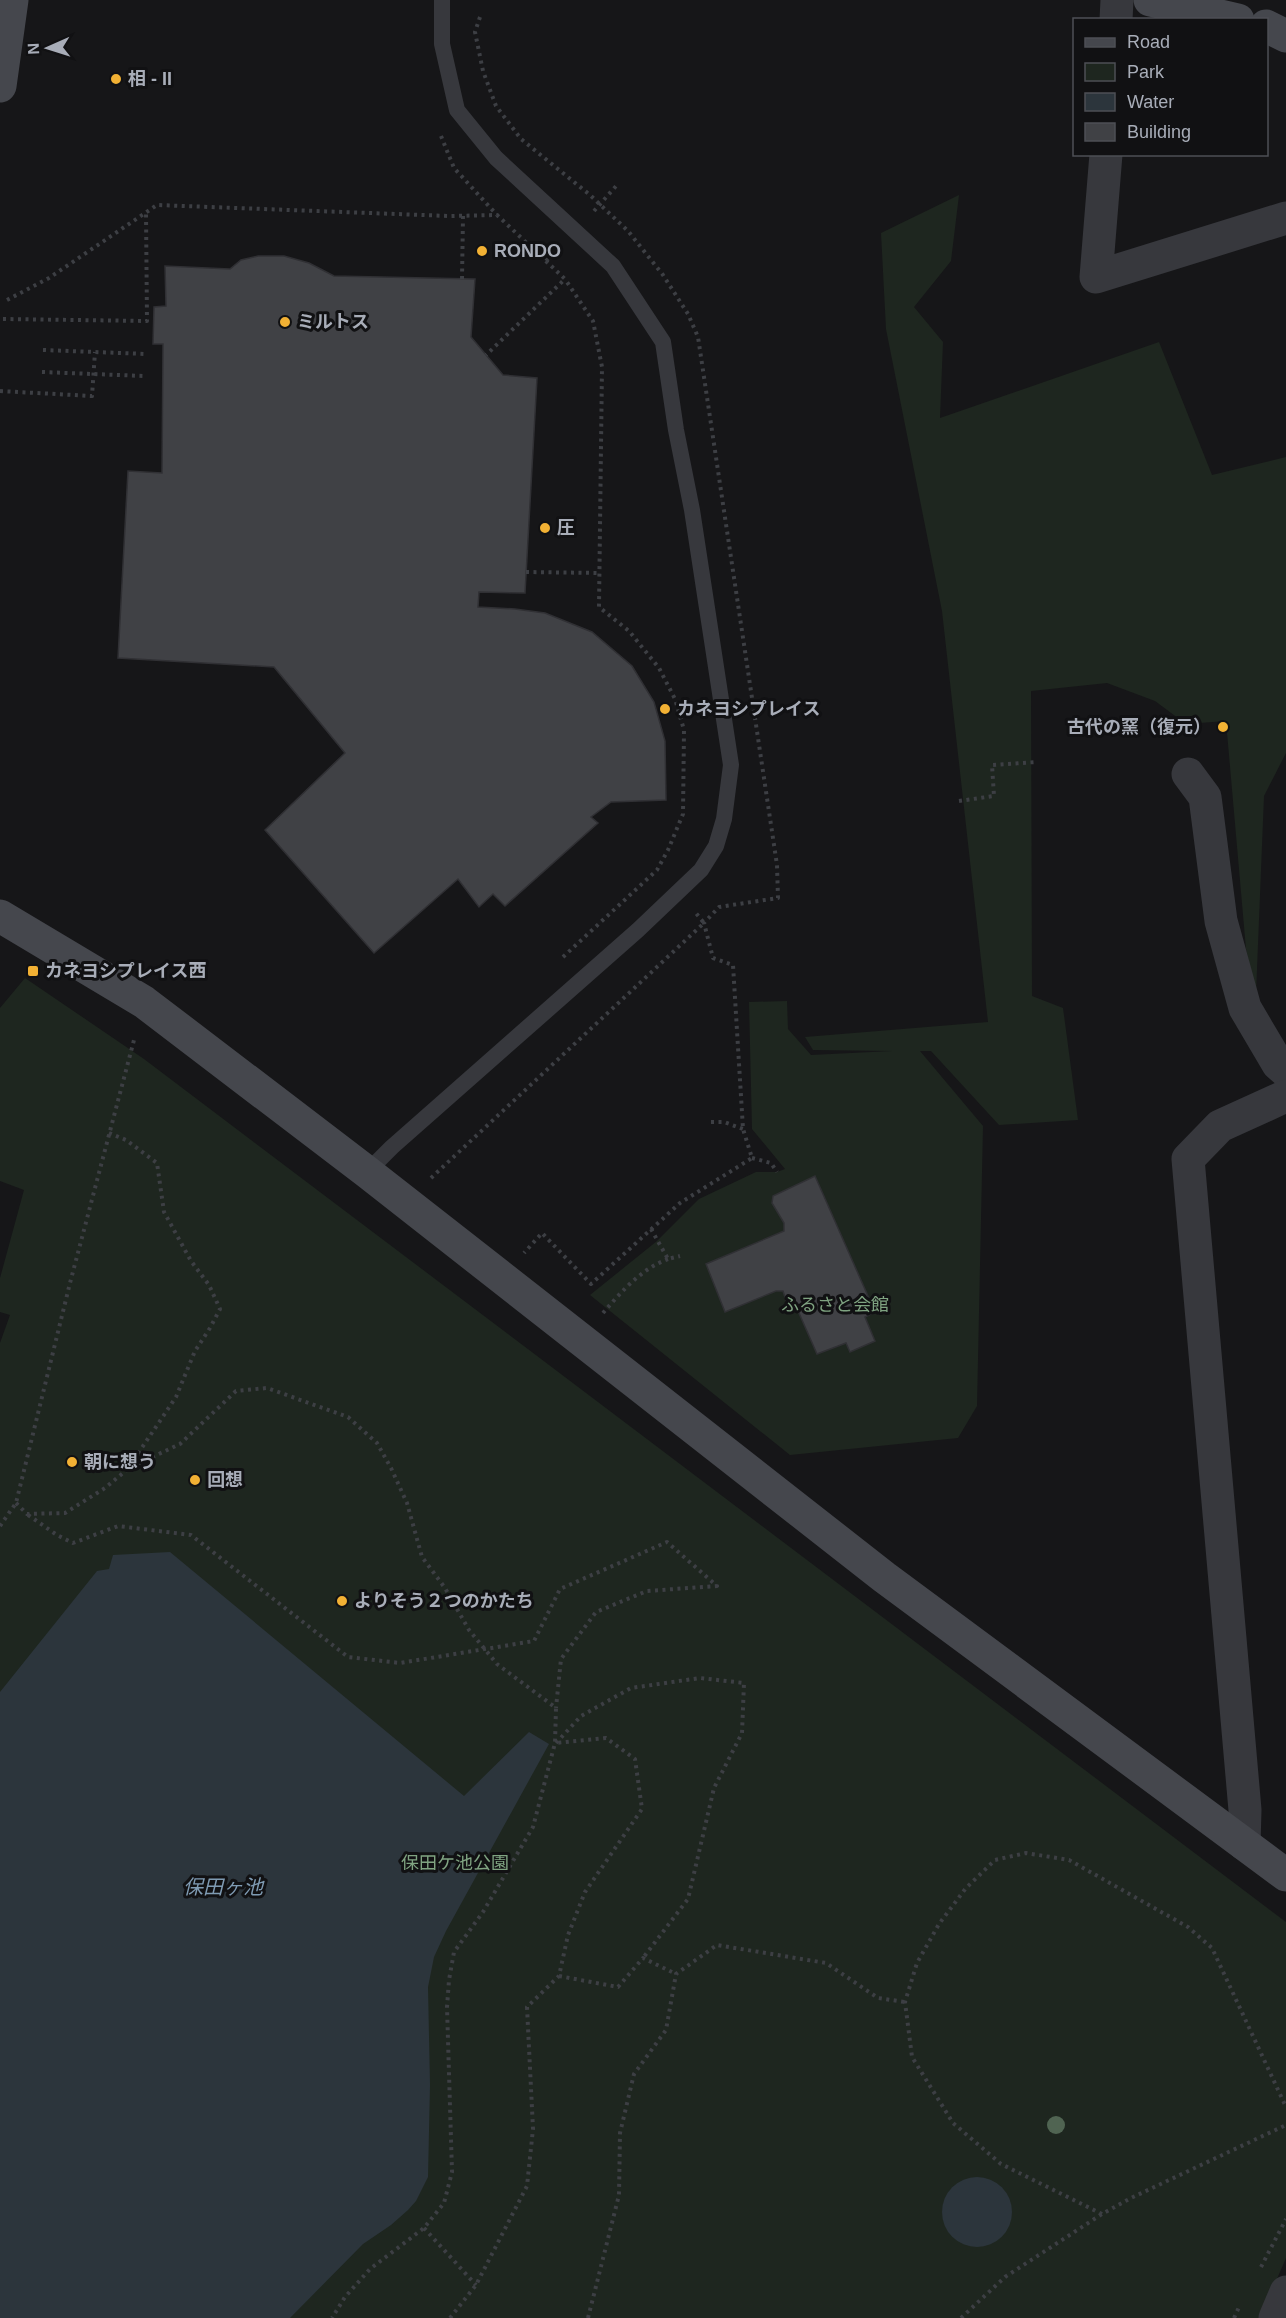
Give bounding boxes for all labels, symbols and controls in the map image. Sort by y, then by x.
north arrow [18,18,78,78]
legend [1073,18,1268,156]
text: Road [1127,32,1170,52]
text: N [25,43,42,55]
text: Park [1127,62,1165,82]
place label: 相 - II [128,69,172,89]
marker: 相 - II [109,72,123,86]
text: Water [1127,92,1174,112]
text: Building [1127,122,1191,142]
place label: RONDO [494,241,561,261]
marker: RONDO [475,244,489,258]
place label: ミルトス [297,312,369,332]
marker: ミルトス [278,315,292,329]
place label: 圧 [557,518,575,538]
marker: 圧 [538,521,552,535]
place label: カネヨシプレイス [677,699,820,719]
marker: カネヨシプレイス [658,702,672,716]
place label: 古代の窯（復元） [1067,717,1211,737]
marker: 古代の窯（復元） [1216,720,1230,734]
place label: カネヨシプレイス西 [45,961,206,981]
marker: カネヨシプレイス西 [26,964,40,978]
park label: ふるさと会館 [781,1295,889,1315]
place label: 朝に想う [84,1452,156,1472]
marker: 朝に想う [65,1455,79,1469]
place label: 回想 [207,1470,243,1490]
marker: 回想 [188,1473,202,1487]
place label: よりそう２つのかたち [354,1591,534,1611]
marker: よりそう２つのかたち [335,1594,349,1608]
park label: 保田ケ池公園 [401,1853,509,1873]
water label: 保田ヶ池 [183,1876,265,1898]

